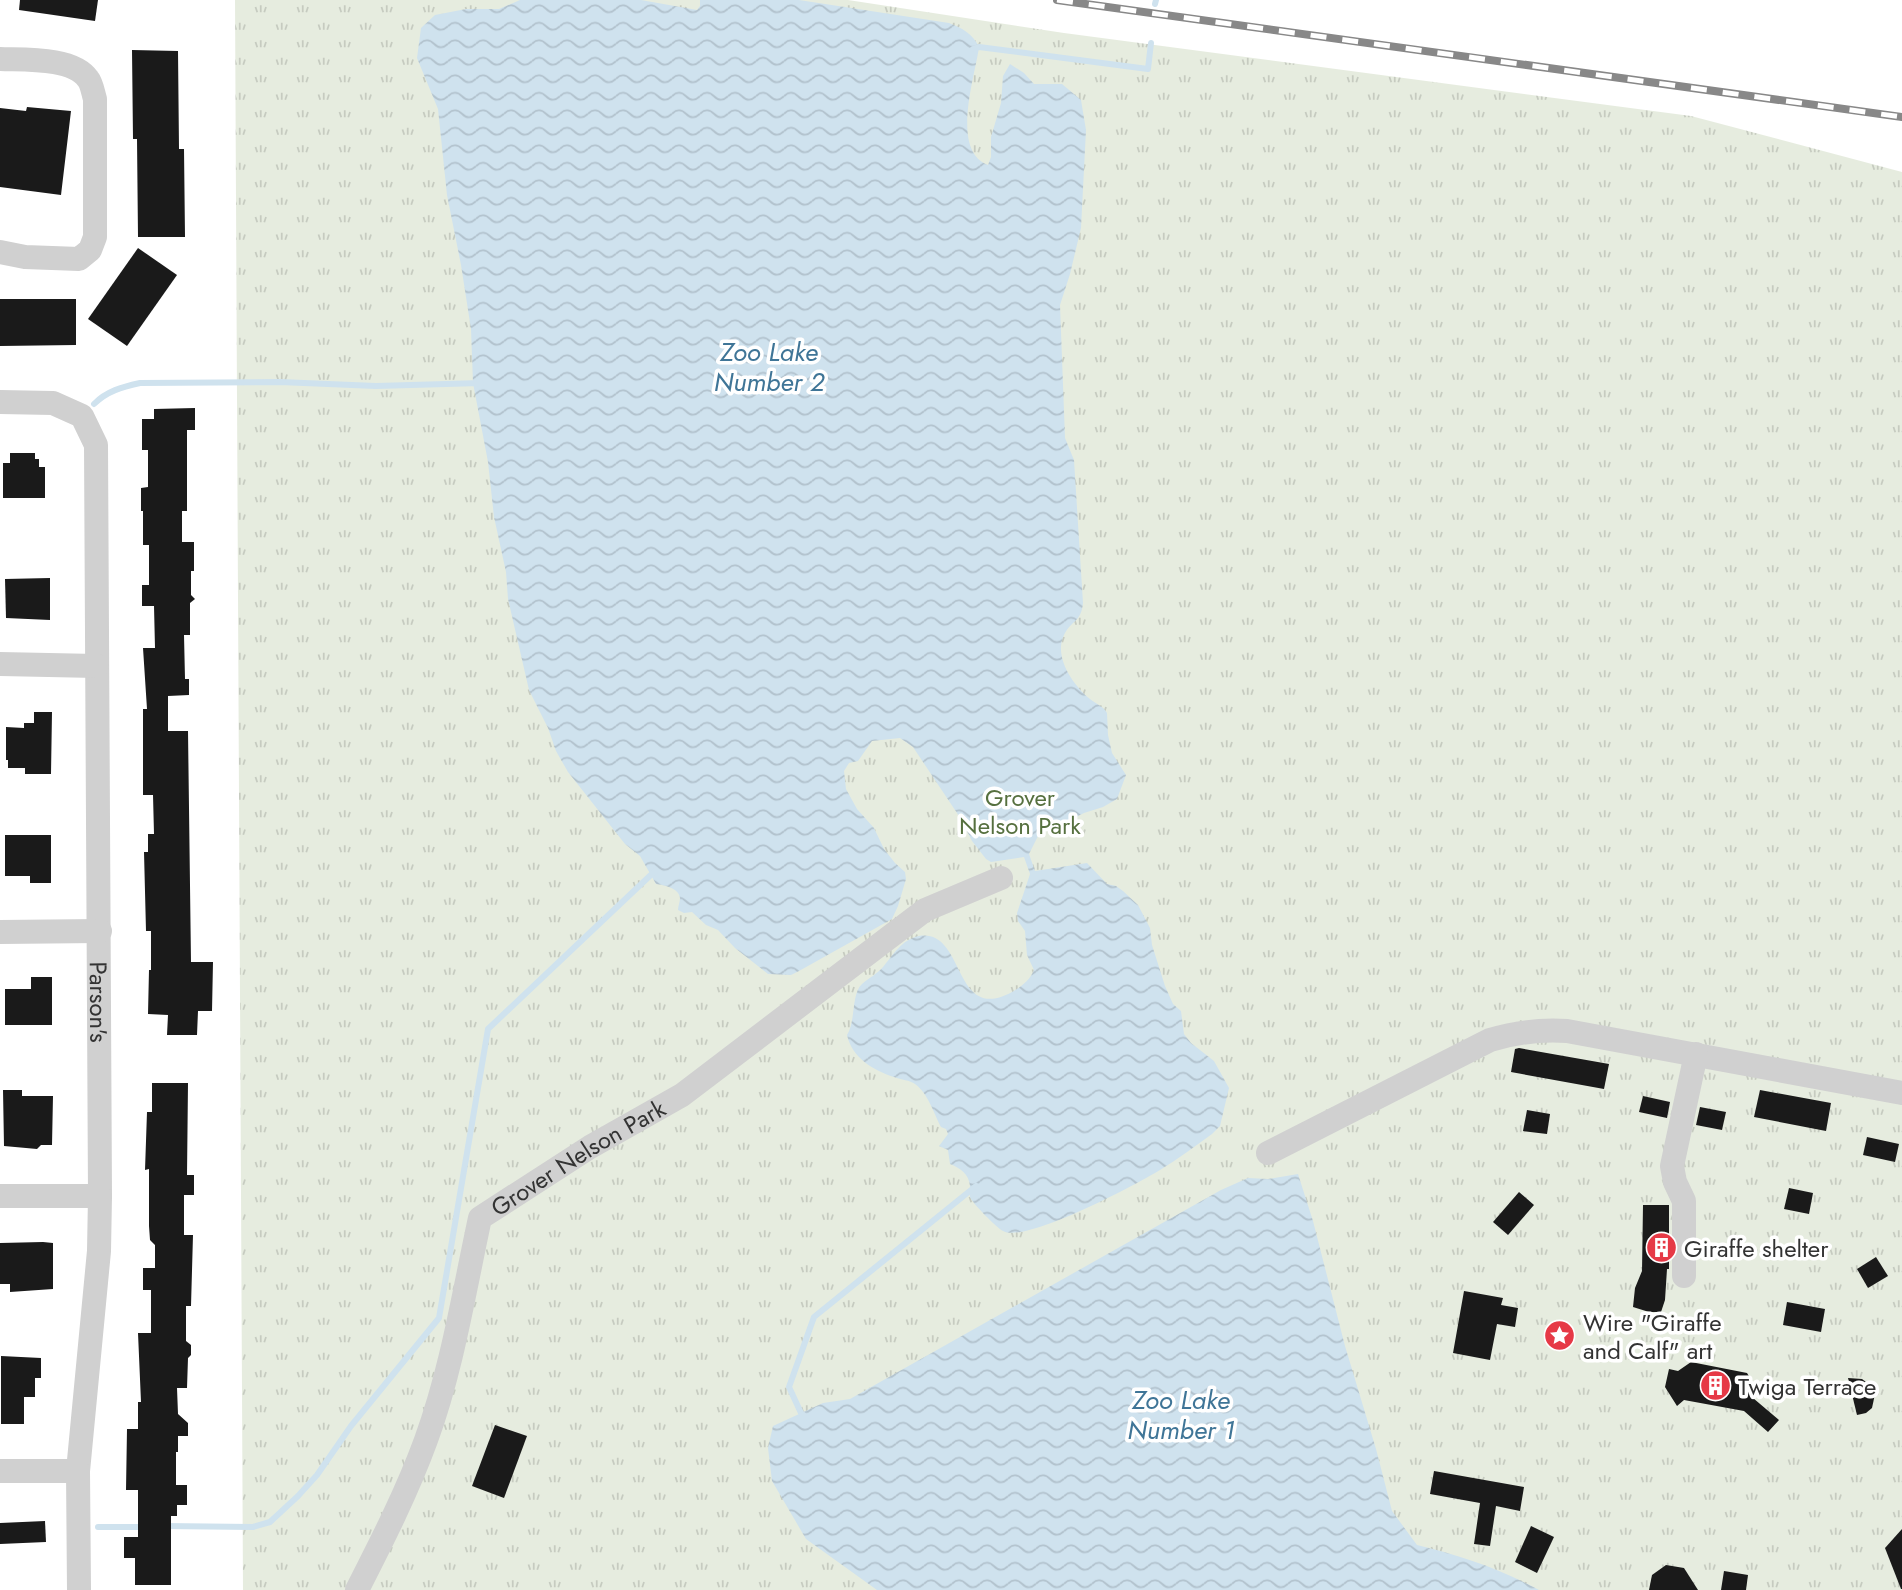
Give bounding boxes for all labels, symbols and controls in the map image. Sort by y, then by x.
water label: Zoo Lake Number 2 [714,333,825,401]
park label: Grover Nelson Park [959,780,1081,843]
street label: Parson's [81,961,117,1043]
street label: Grover Nelson Park [484,1090,672,1224]
building icon: Giraffe shelter [1644,1231,1678,1265]
place label: Giraffe shelter [1684,1231,1829,1266]
place label: Wire "Giraffe and Calf" art [1583,1305,1722,1368]
place icon: Wire "Giraffe and Calf" art [1543,1319,1577,1353]
building icon: Twiga Terrace [1698,1369,1732,1403]
place label: Twiga Terrace [1738,1369,1876,1404]
water label: Zoo Lake Number 1 [1127,1381,1235,1449]

